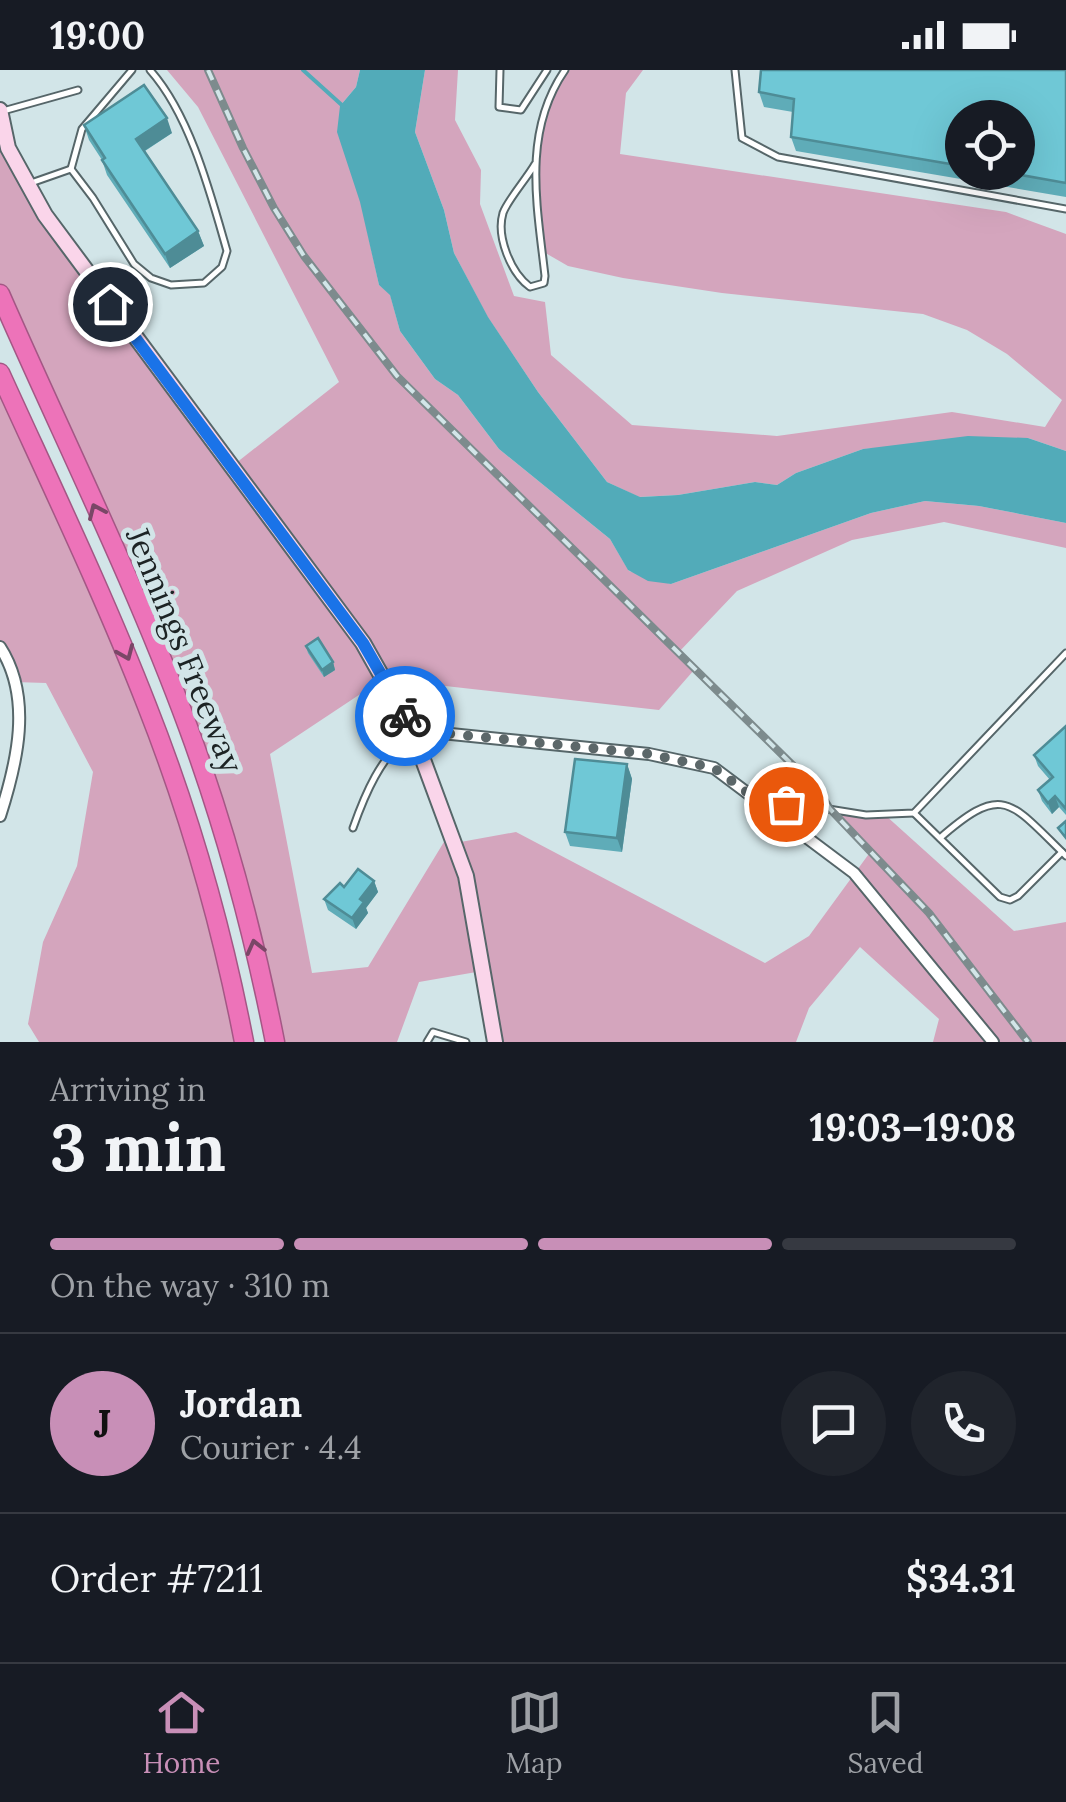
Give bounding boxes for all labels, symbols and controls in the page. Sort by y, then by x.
text: 19:00 [50,11,145,59]
map controls [945,100,1035,190]
button: locate [945,100,1035,190]
pin [68,262,153,347]
icon: home [83,277,138,332]
one-way arrow [88,503,108,521]
street label: Jennings Freeway [117,521,253,779]
one-way arrow [114,643,134,661]
courier [355,666,455,766]
icon: bike [378,689,433,744]
pin [744,762,829,847]
icon: bag [759,777,814,832]
one-way arrow [246,939,267,956]
text: Arriving in [50,1069,206,1110]
text: 19:03–19:08 [810,1103,1016,1151]
text: 3 min [50,1106,226,1189]
text: On the way · 310 m [50,1265,330,1306]
button: chat [781,1371,886,1476]
button: phone [911,1371,1016,1476]
text: Jordan [180,1379,302,1427]
text: J [94,1399,111,1447]
text: Courier · 4.4 [180,1427,362,1468]
text: Order #7211 [50,1554,263,1602]
text: $34.31 [906,1554,1016,1602]
tab: Home [143,1685,220,1781]
tab: Map [506,1685,562,1781]
tab: Saved [848,1685,923,1781]

